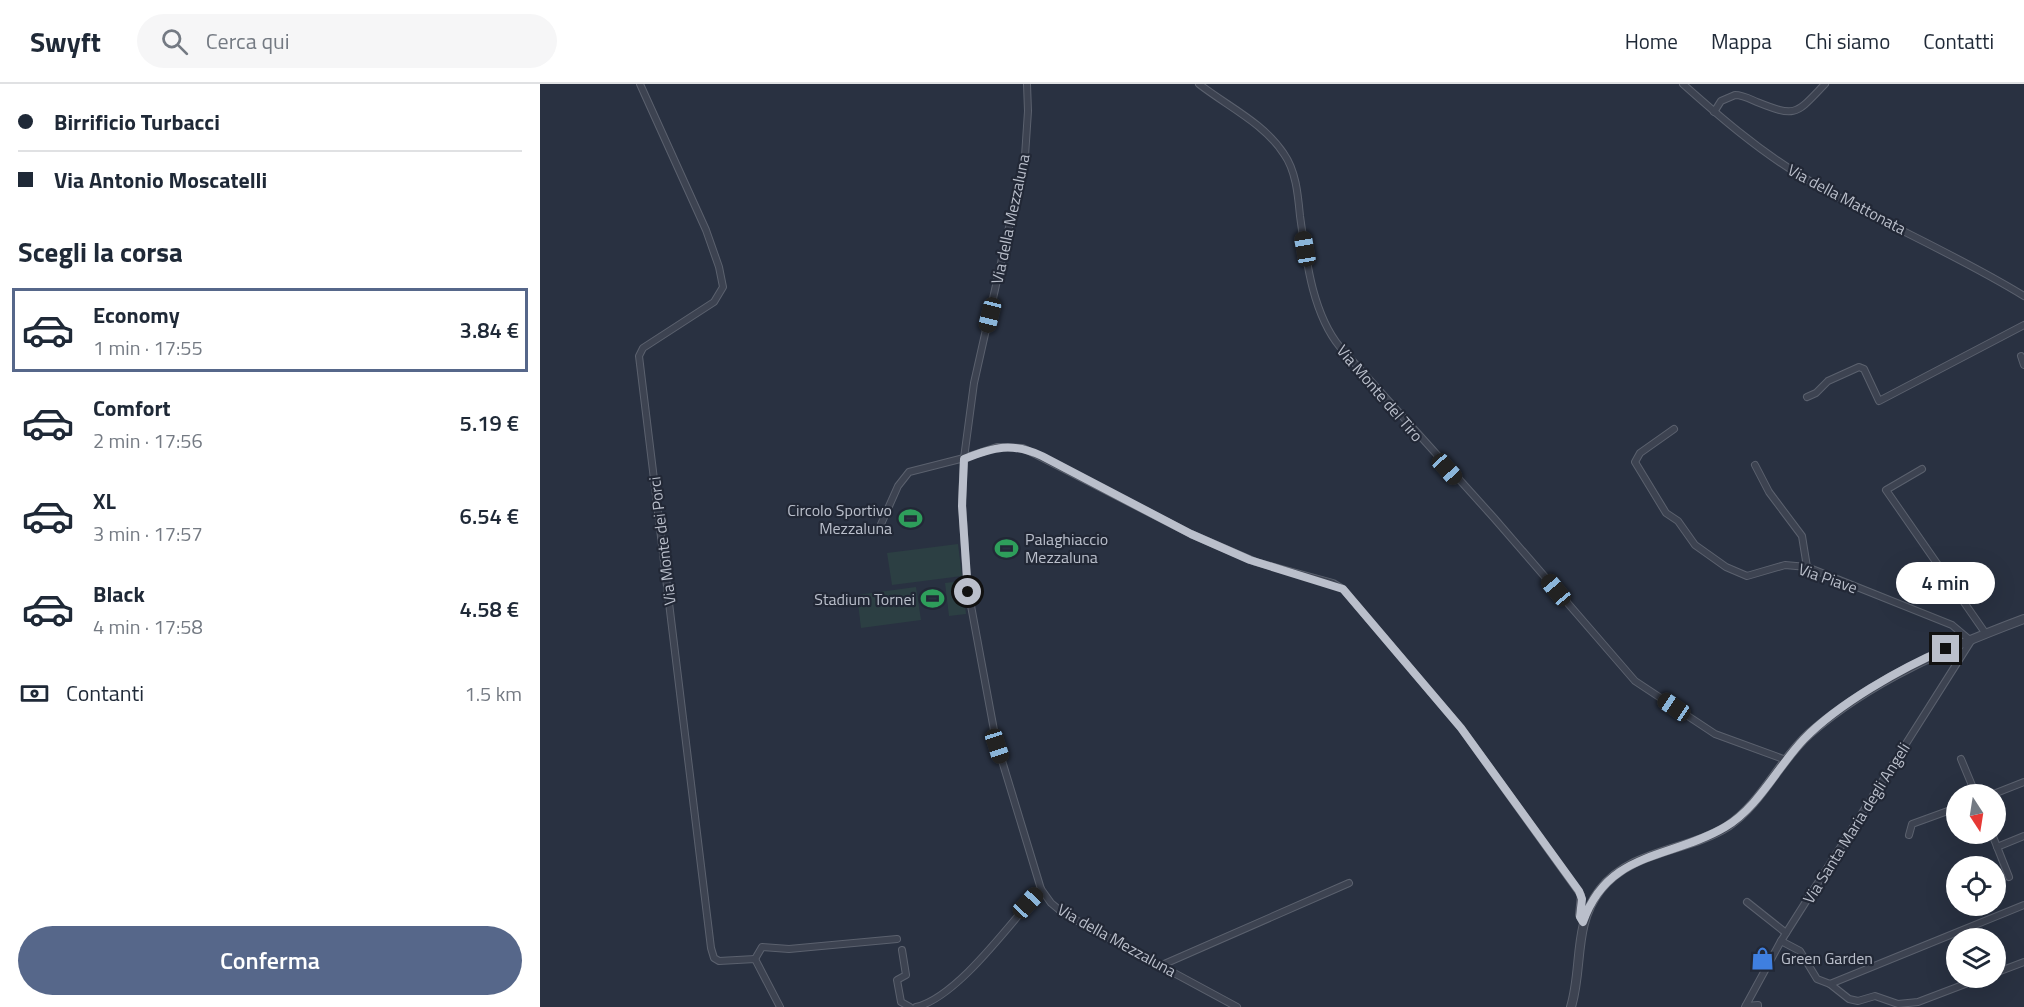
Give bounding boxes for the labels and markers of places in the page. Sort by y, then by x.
place label: Circolo Sportivo Mezzaluna [787,498,892,540]
sports icon: Circolo Sportivo Mezzaluna [897,506,923,532]
place label: Palaghiaccio Mezzaluna [1025,527,1108,569]
sports icon: Palaghiaccio Mezzaluna [994,535,1020,561]
sports icon: Stadium Tornei [920,586,946,612]
place label: Stadium Tornei [814,587,915,611]
shop icon: Green Garden [1750,945,1776,971]
place label: Green Garden [1781,946,1873,970]

